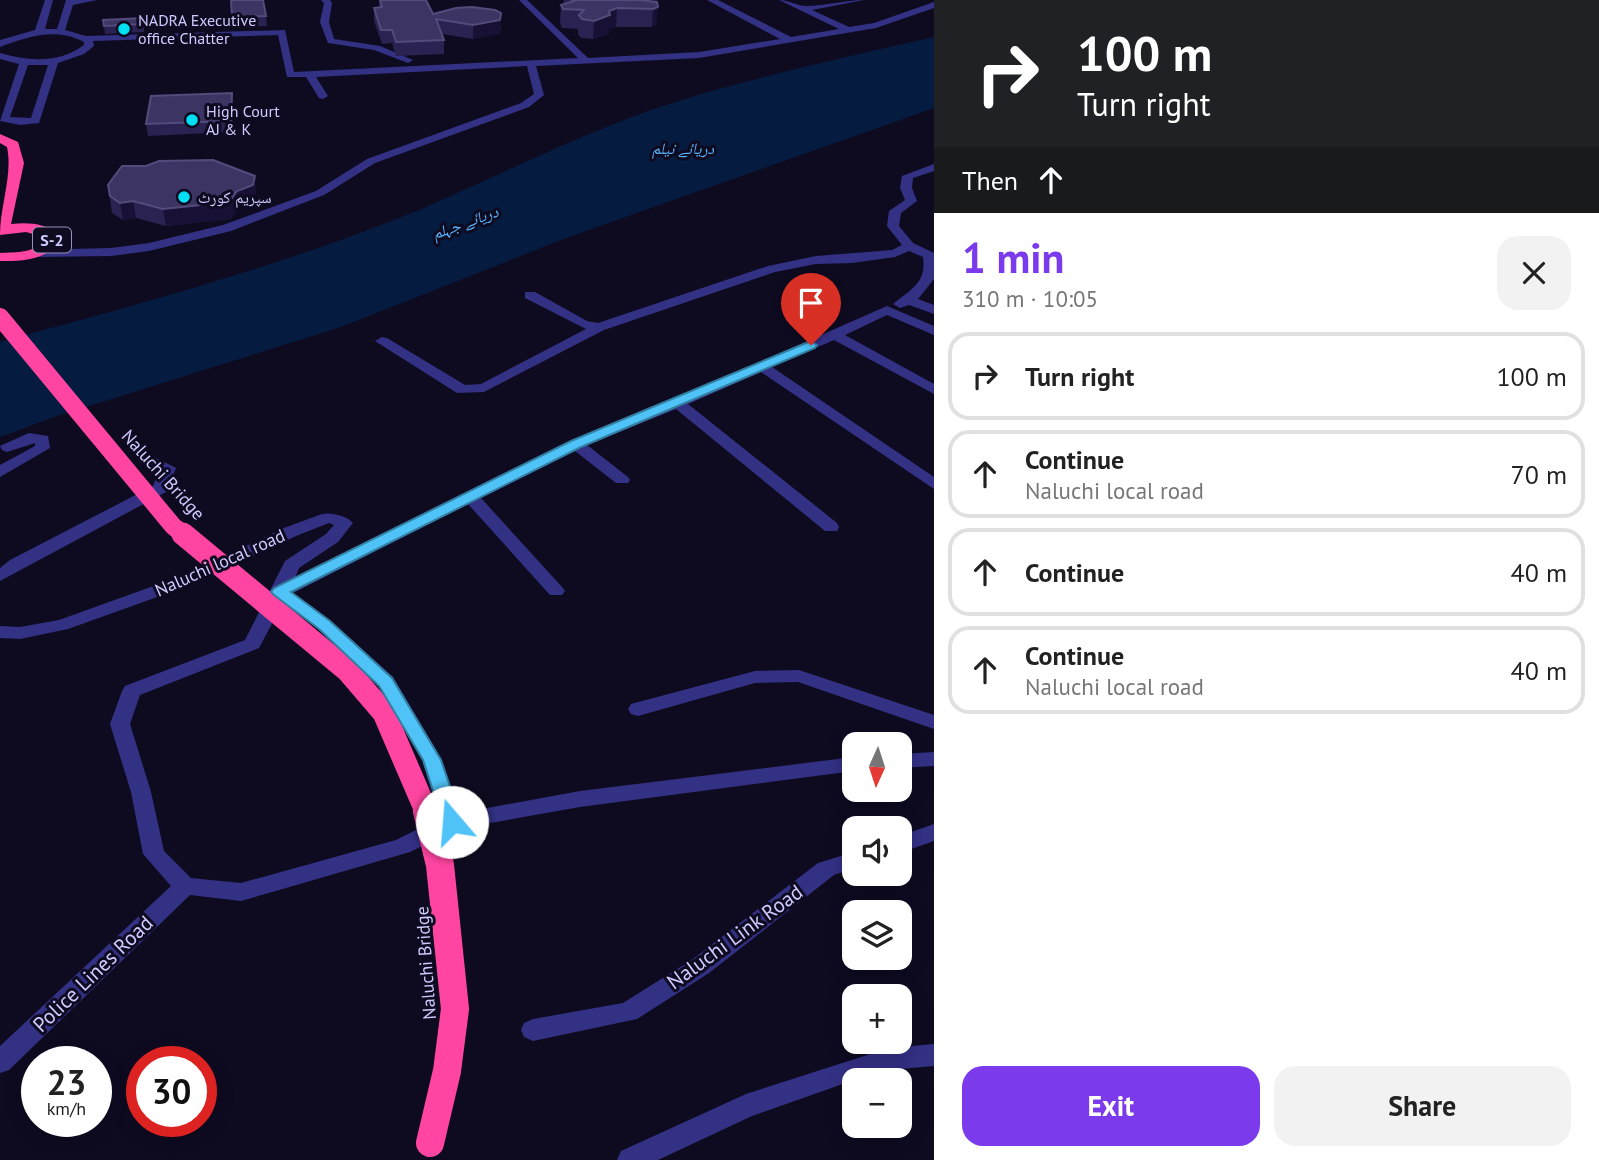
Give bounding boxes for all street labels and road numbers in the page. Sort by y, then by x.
road number: S-2 [33,228,71,252]
street label: Naluchi Bridge [117,425,210,525]
street label: Naluchi local road [151,524,288,602]
street label: Naluchi Link Road [661,878,808,995]
street label: Naluchi Bridge [410,906,441,1020]
street label: Police Lines Road [27,909,158,1038]

